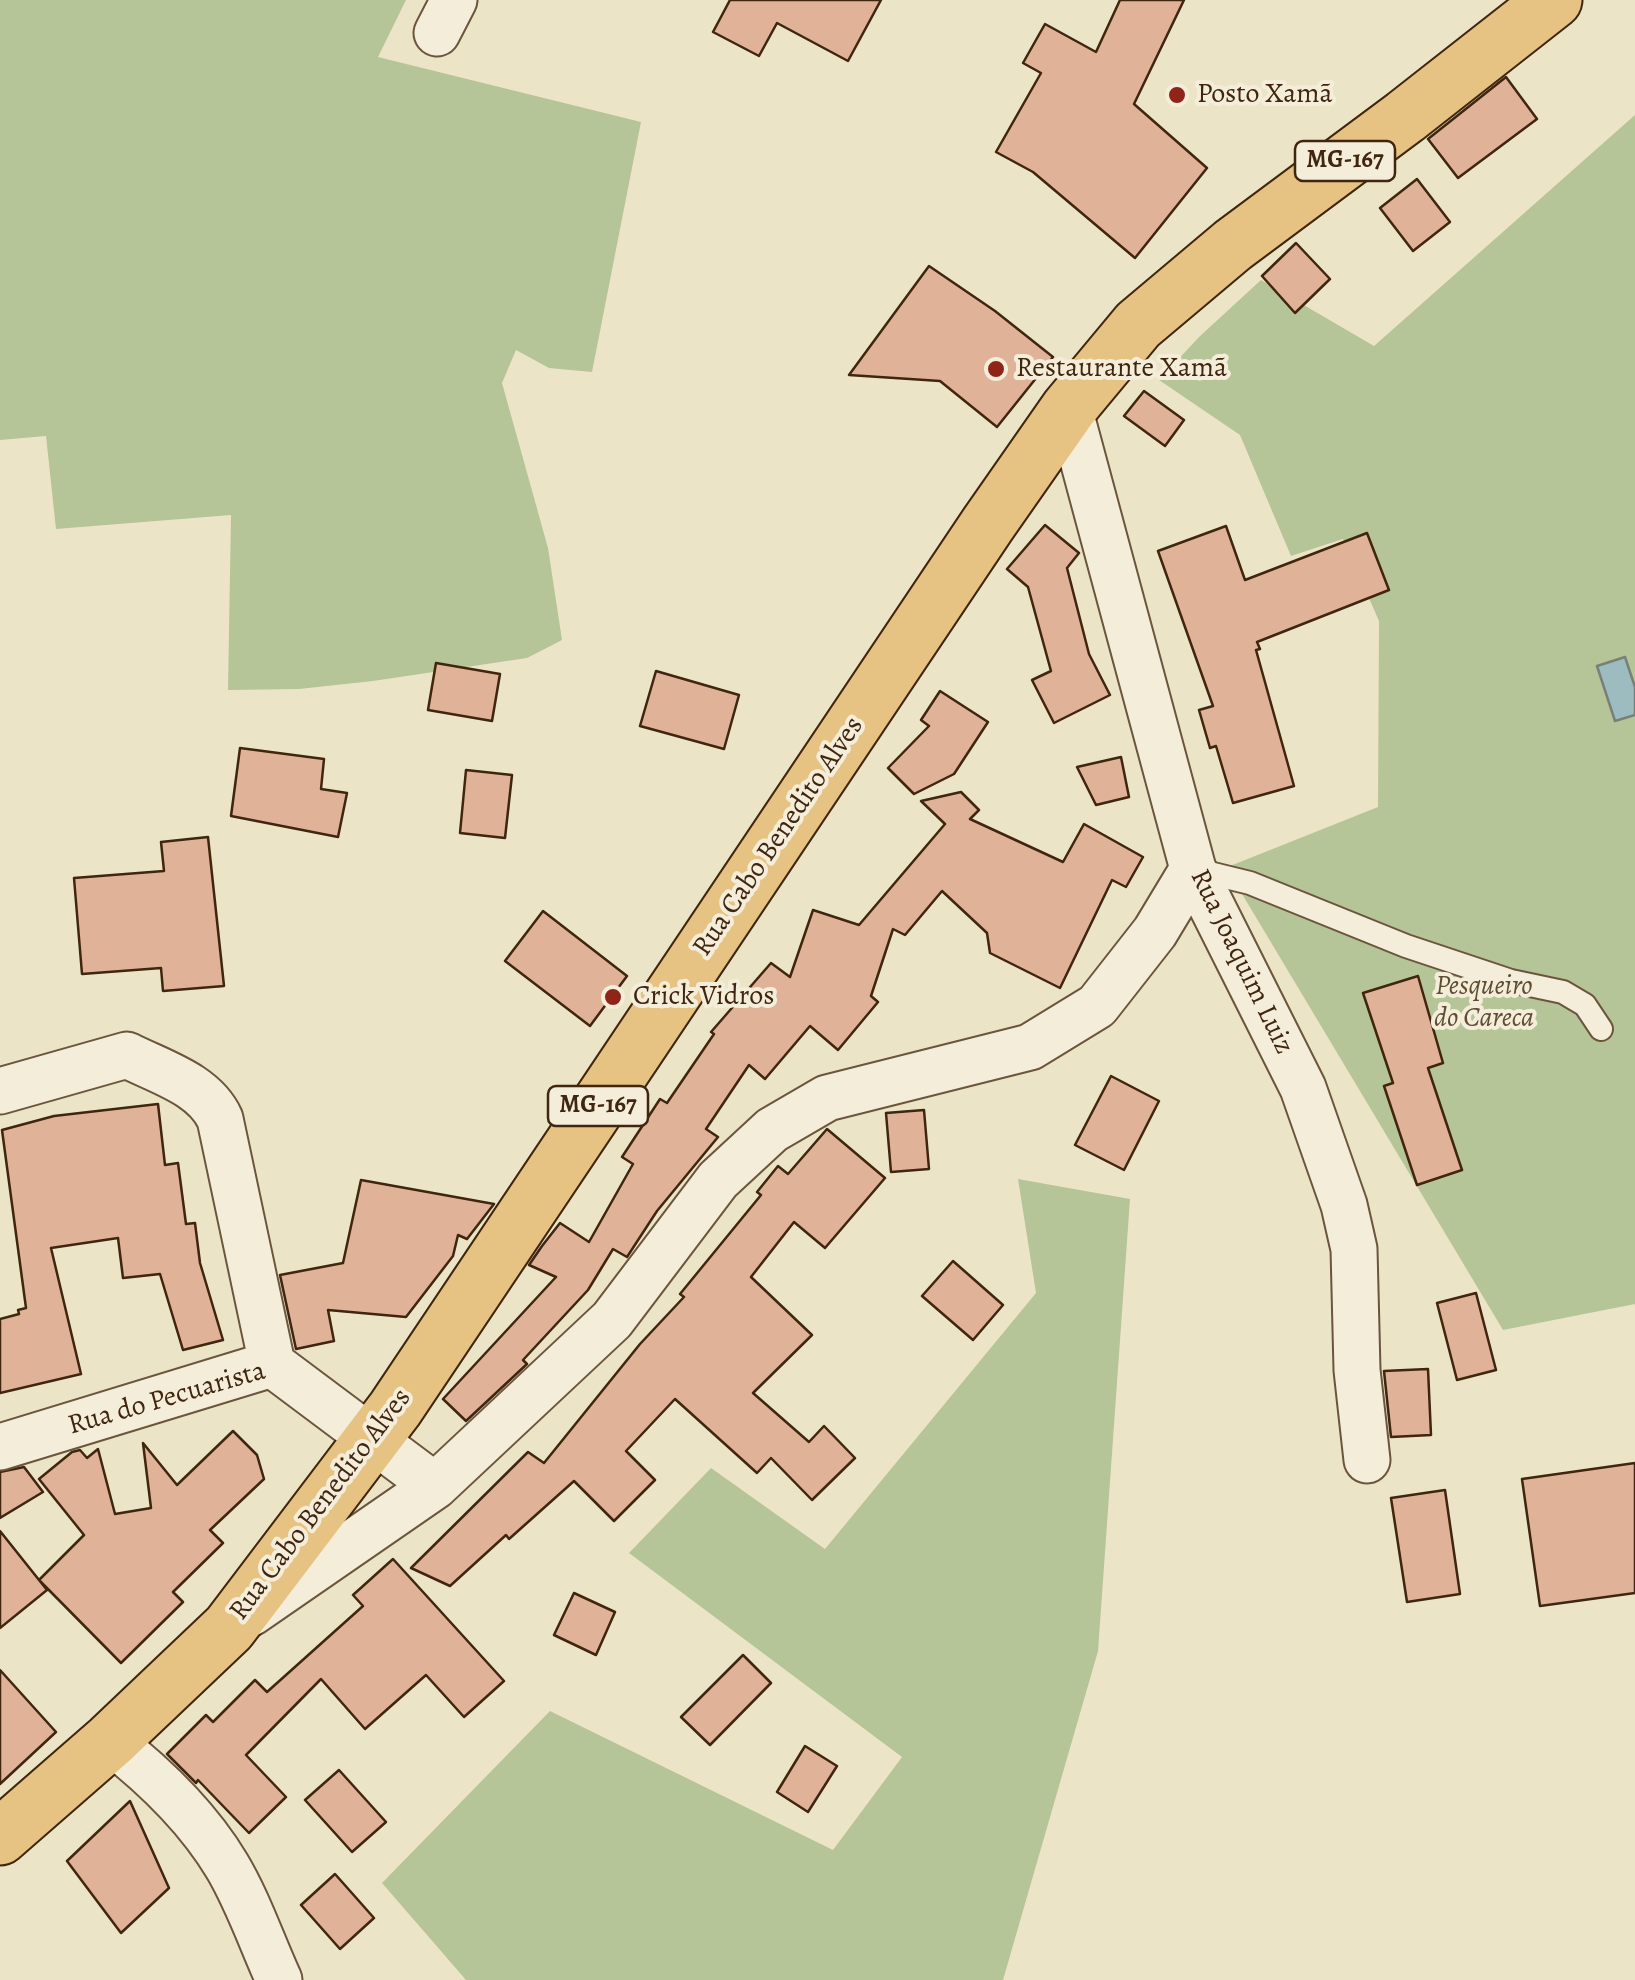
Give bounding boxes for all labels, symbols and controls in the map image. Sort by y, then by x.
place label: Posto Xamã [1197,78,1333,112]
marker: Posto Xamã [1166,84,1188,106]
road number: MG-167 [1295,141,1395,181]
place label: Restaurante Xamã [1016,352,1227,386]
marker: Restaurante Xamã [985,358,1007,380]
street label: Rua Cabo Benedito Alves [686,711,872,963]
street label: Rua Joaquim Luiz [1182,864,1300,1060]
park label: Pesqueiro do Careca [1434,970,1534,1036]
place label: Crick Vidros [633,980,774,1014]
marker: Crick Vidros [602,986,624,1008]
road number: MG-167 [548,1086,648,1126]
street label: Rua do Pecuarista [65,1355,269,1443]
street label: Rua Cabo Benedito Alves [223,1383,419,1627]

